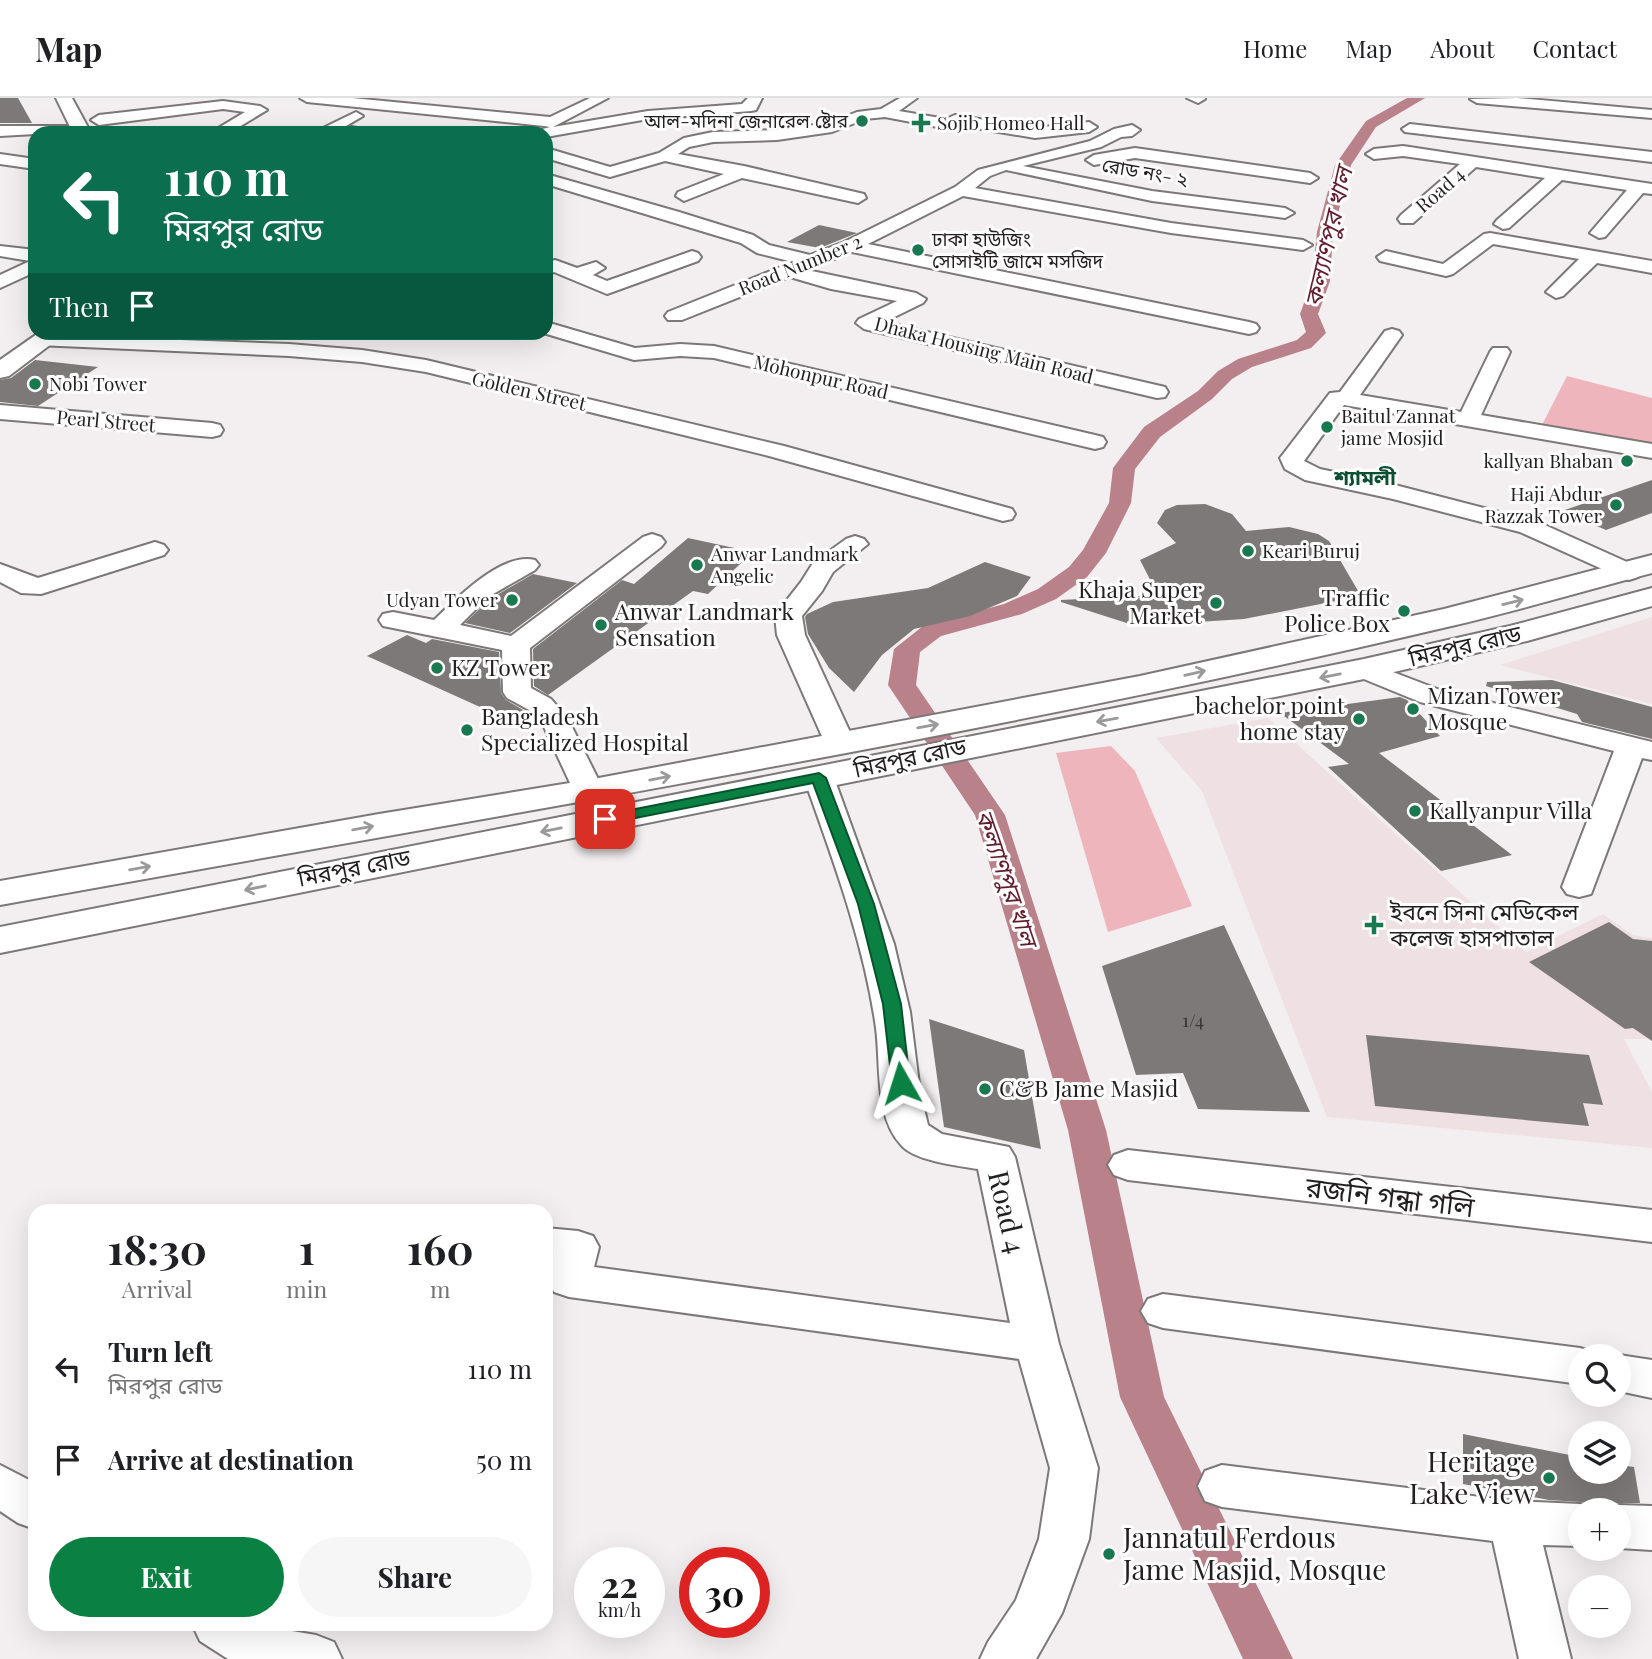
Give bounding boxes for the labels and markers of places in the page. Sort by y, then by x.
place label: আল-মদিনা জেনারেল ষ্টোর [643,107,849,133]
place label: Sojib Homeo Hall [937,109,1085,135]
marker: আল-মদিনা জেনারেল ষ্টোর [854,113,870,129]
marker: Sojib Homeo Hall [911,113,931,133]
place label: ঢাকা হাউজিং সোসাইটি জামে মসজিদ [931,225,1104,273]
marker: ঢাকা হাউজিং সোসাইটি জামে মসজিদ [910,242,926,258]
place label: Nobi Tower [49,370,147,396]
marker: Nobi Tower [27,376,43,392]
place label: Baitul Zannat jame Mosjid [1340,402,1456,450]
marker: Baitul Zannat jame Mosjid [1319,419,1335,435]
place label: kallyan Bhaban [1484,447,1614,473]
marker: kallyan Bhaban [1619,453,1635,469]
place label: Haji Abdur Razzak Tower [1484,480,1603,528]
marker: Haji Abdur Razzak Tower [1608,497,1624,513]
place label: Keari Buruj [1262,537,1360,563]
place label: Anwar Landmark Angelic [710,540,859,588]
marker: Keari Buruj [1240,543,1256,559]
marker: Anwar Landmark Angelic [689,557,705,573]
place label: Khaja Super Market [1078,573,1203,630]
place label: Traffic Police Box [1284,581,1390,638]
place label: Udyan Tower [386,586,499,612]
marker: Udyan Tower [504,592,520,608]
place label: Anwar Landmark Sensation [614,595,794,652]
marker: Khaja Super Market [1208,595,1224,611]
marker: Traffic Police Box [1396,603,1412,619]
marker: Anwar Landmark Sensation [593,617,609,633]
place label: KZ Tower [451,651,550,682]
marker: KZ Tower [429,660,445,676]
place label: Mizan Tower Mosque [1427,679,1560,736]
place label: bachelor point home stay [1195,689,1346,746]
place label: Bangladesh Specialized Hospital [481,700,689,757]
marker: Mizan Tower Mosque [1405,701,1421,717]
marker: bachelor point home stay [1351,711,1367,727]
marker: Bangladesh Specialized Hospital [459,722,475,738]
pin [575,789,635,849]
place label: Kallyanpur Villa [1429,794,1592,825]
marker: Kallyanpur Villa [1407,803,1423,819]
place label: ইবনে সিনা মেডিকেল কলেজ হাসপাতাল [1389,895,1580,952]
marker: ইবনে সিনা মেডিকেল কলেজ হাসপাতাল [1364,915,1384,935]
place label: C&B Jame Masjid [999,1072,1178,1103]
marker: C&B Jame Masjid [977,1081,993,1097]
place label: Heritage Lake View [1409,1442,1535,1511]
marker: Heritage Lake View [1541,1470,1557,1486]
place label: Jannatul Ferdous Jame Masjid, Mosque [1122,1518,1386,1587]
marker: Jannatul Ferdous Jame Masjid, Mosque [1101,1546,1117,1562]

